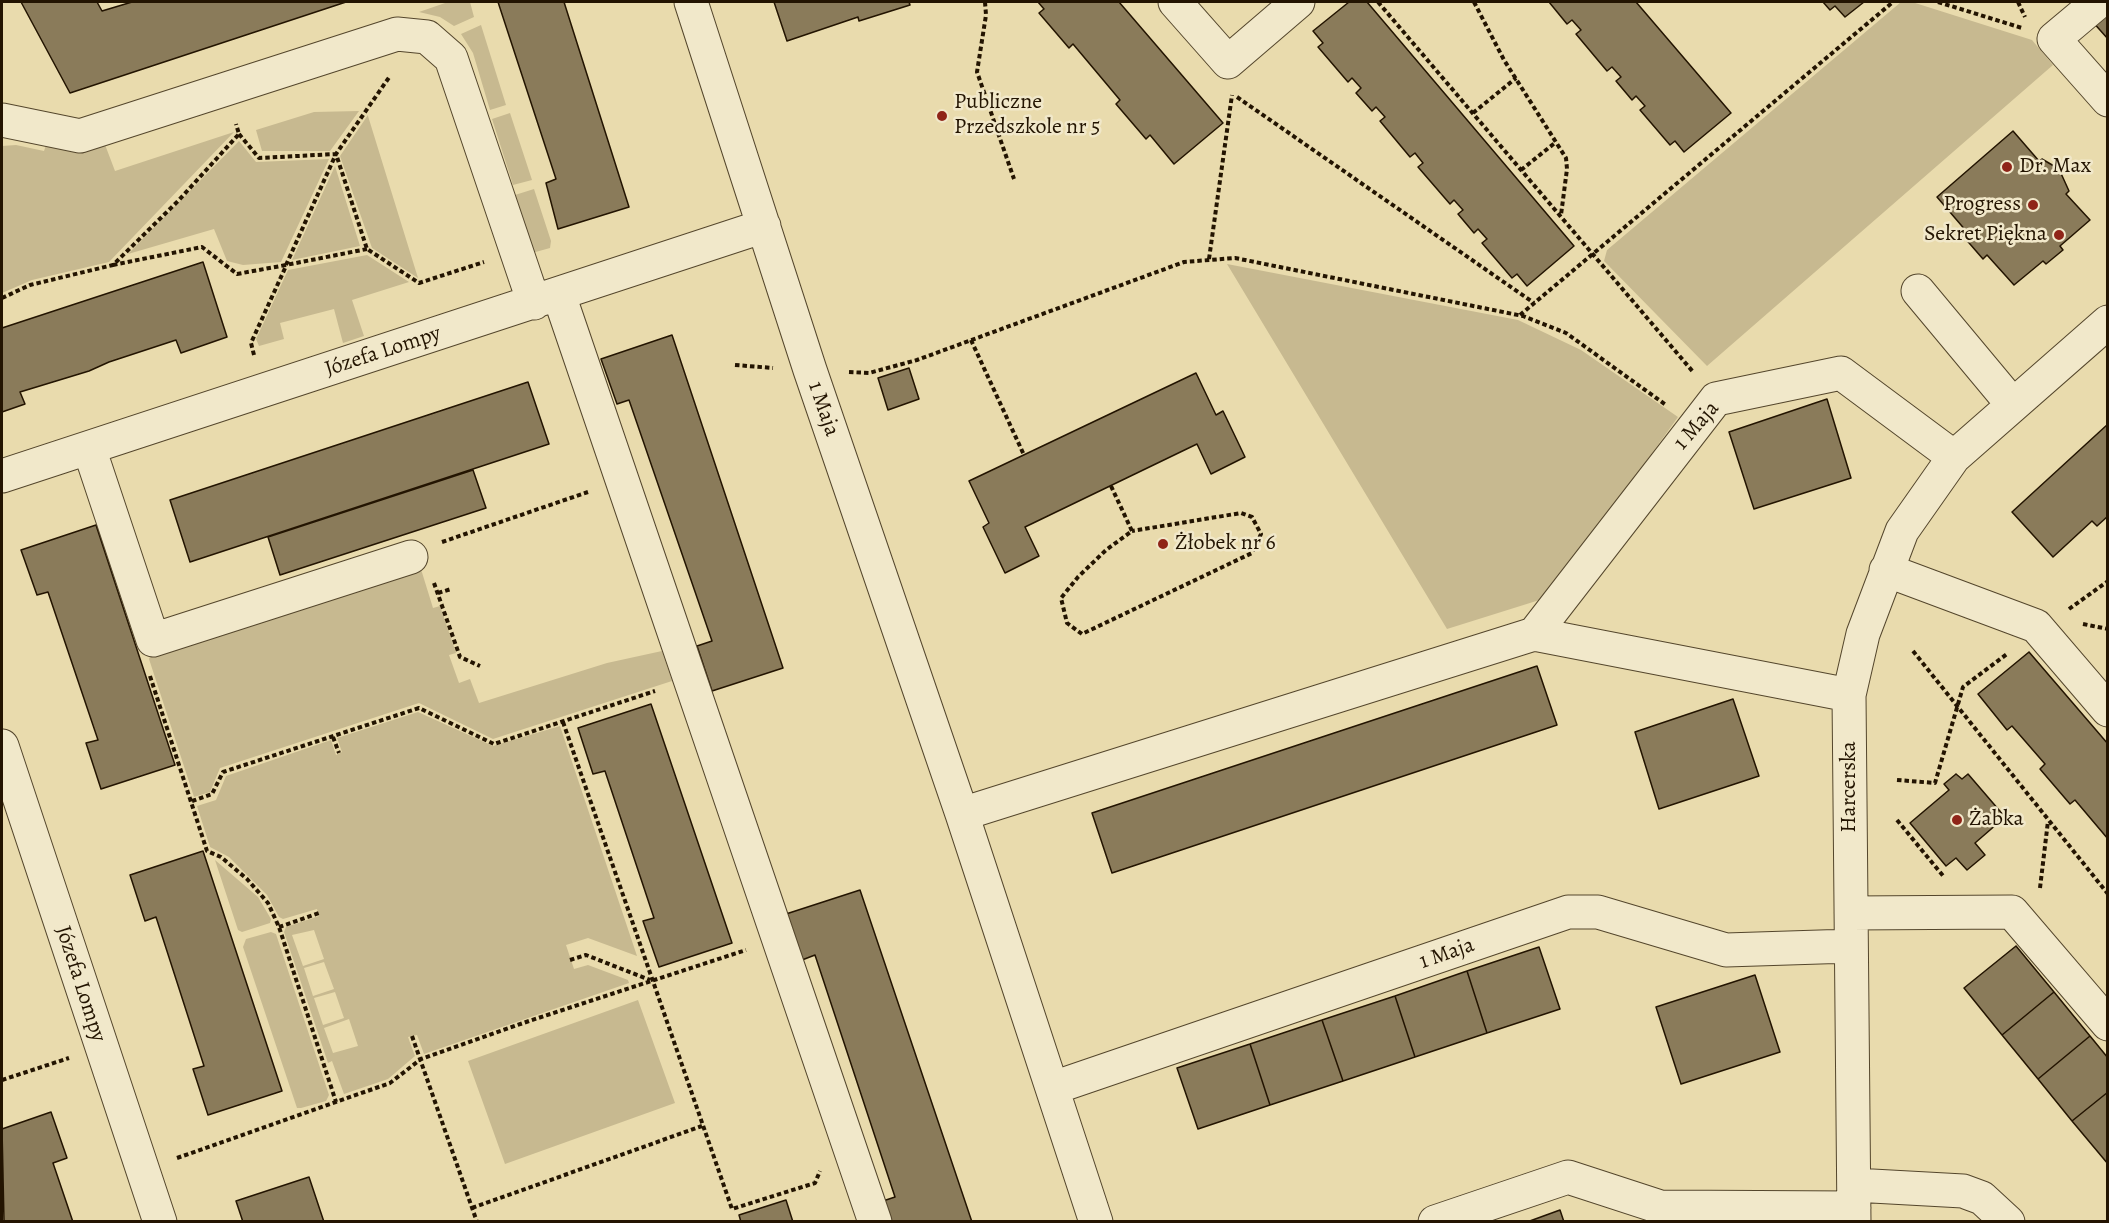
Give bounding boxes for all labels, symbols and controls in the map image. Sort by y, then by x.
place label: Publiczne Przedszkole nr 5 [954,90,1100,142]
marker: Publiczne Przedszkole nr 5 [935,109,949,123]
place label: Dr. Max [2019,154,2091,180]
marker: Dr. Max [2000,160,2014,174]
place label: Progress [1943,192,2021,218]
marker: Progress [2026,198,2040,212]
place label: Sekret Piękna [1924,222,2047,248]
marker: Sekret Piękna [2052,228,2066,242]
street label: Józefa Lompy [322,321,444,383]
street label: 1 Maja [801,378,845,440]
street label: 1 Maja [1669,396,1725,456]
place label: Żłobek nr 6 [1175,531,1276,557]
marker: Żłobek nr 6 [1156,537,1170,551]
street label: Harcerska [1837,741,1863,833]
place label: Żabka [1969,807,2024,833]
marker: Żabka [1950,813,1964,827]
street label: Józefa Lompy [49,923,111,1045]
street label: 1 Maja [1416,932,1478,976]

